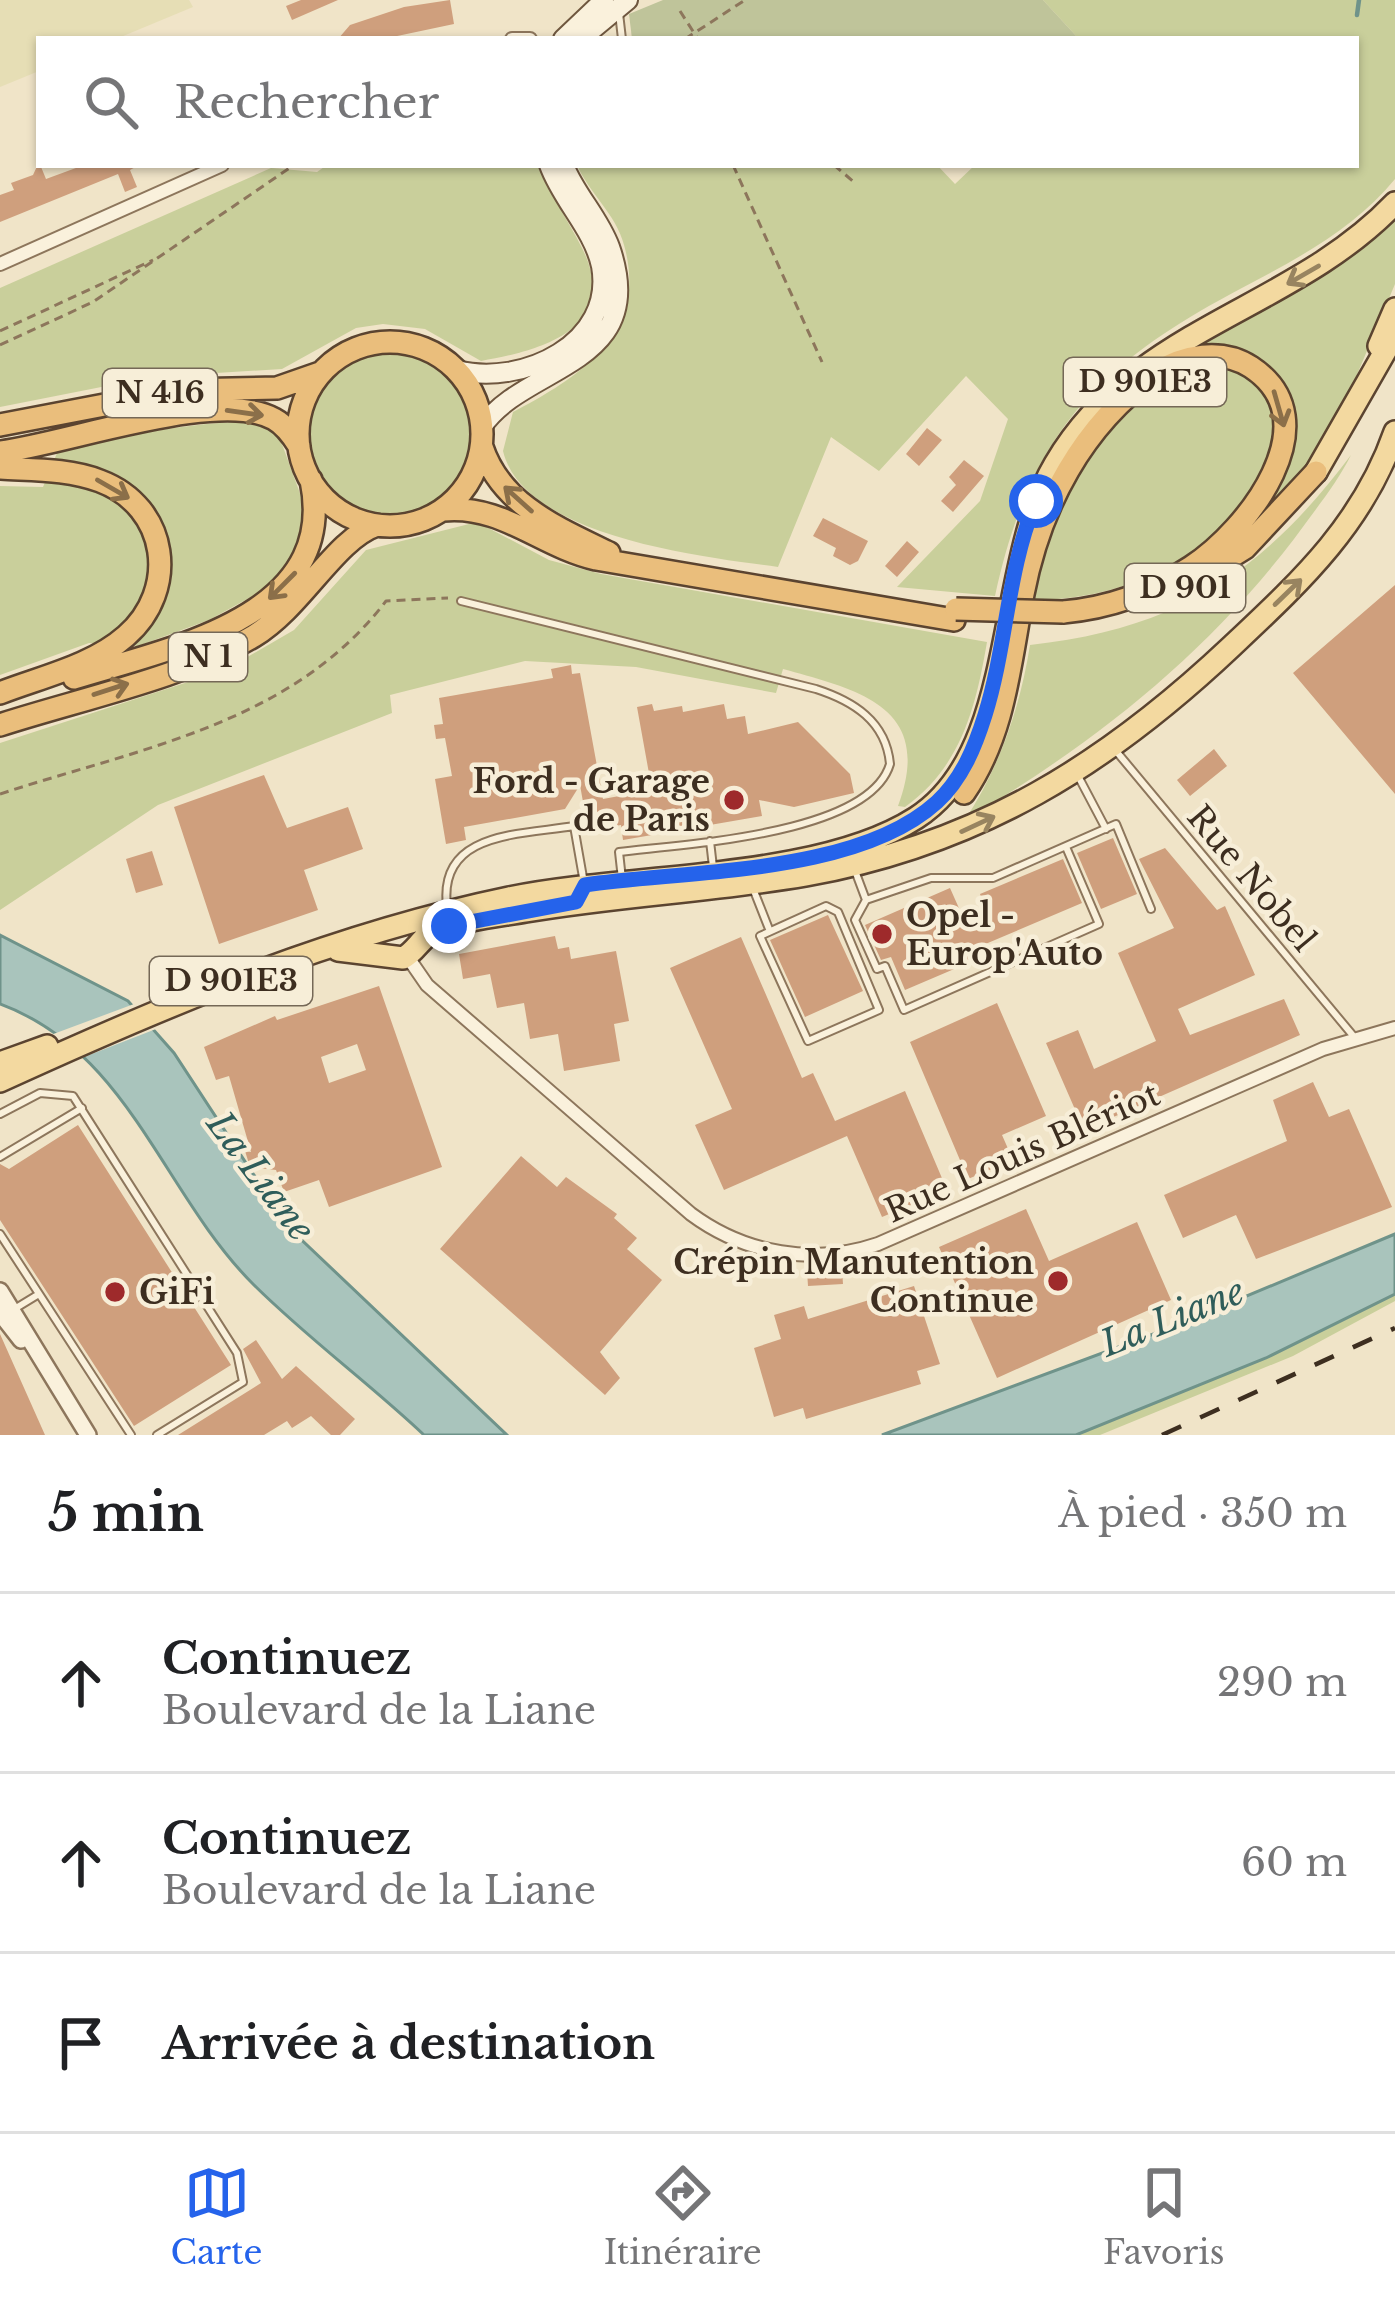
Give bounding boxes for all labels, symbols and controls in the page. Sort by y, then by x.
search box [36,36,1359,168]
icon: search [78,69,144,135]
text: Rechercher [174,74,439,130]
one-way arrow [1286,264,1321,287]
road number: D 901E3 [1064,358,1226,406]
road number: N 416 [103,369,217,417]
one-way arrow [1269,389,1291,427]
one-way arrow [225,402,264,424]
route start [1009,474,1063,528]
one-way arrow [95,478,130,502]
one-way arrow [504,486,534,513]
road number: D 901 [1125,564,1245,612]
one-way arrow [268,571,297,600]
one-way arrow [1273,579,1302,607]
road number: N 1 [169,633,247,681]
one-way arrow [91,677,129,699]
place label: Ford - Garage de Paris [472,761,710,840]
marker: Ford - Garage de Paris [721,787,747,813]
street label: Rue Nobel [1179,797,1325,960]
one-way arrow [959,812,995,834]
place label: Opel - Europ'Auto [906,895,1103,974]
route end [422,899,476,953]
marker: Opel - Europ'Auto [869,921,895,947]
road number: D 901E3 [150,957,312,1005]
street label: Rue Louis Blériot [879,1073,1166,1231]
water label: La Liane [197,1102,324,1250]
place label: Crépin Manutention Continue [673,1242,1034,1321]
marker: Crépin Manutention Continue [1045,1268,1071,1294]
water label: La Liane [1093,1268,1251,1367]
place label: GiFi [139,1272,215,1313]
marker: GiFi [102,1279,128,1305]
text: 5 min [48,1482,204,1545]
text: À pied · 350 m [1058,1489,1347,1538]
text: Continuez [162,1630,411,1686]
icon: ahead [48,1650,114,1716]
text: 290 m [1217,1658,1347,1707]
text: Boulevard de la Liane [162,1686,596,1735]
text: Continuez [162,1810,411,1866]
icon: ahead [48,1830,114,1896]
text: 60 m [1241,1838,1347,1887]
text: Boulevard de la Liane [162,1866,596,1915]
icon: arrive [48,2010,114,2076]
text: Arrivée à destination [162,2015,655,2071]
tab: Carte [171,2160,262,2273]
tab: Itinéraire [604,2160,762,2273]
tab: Favoris [1103,2160,1224,2273]

